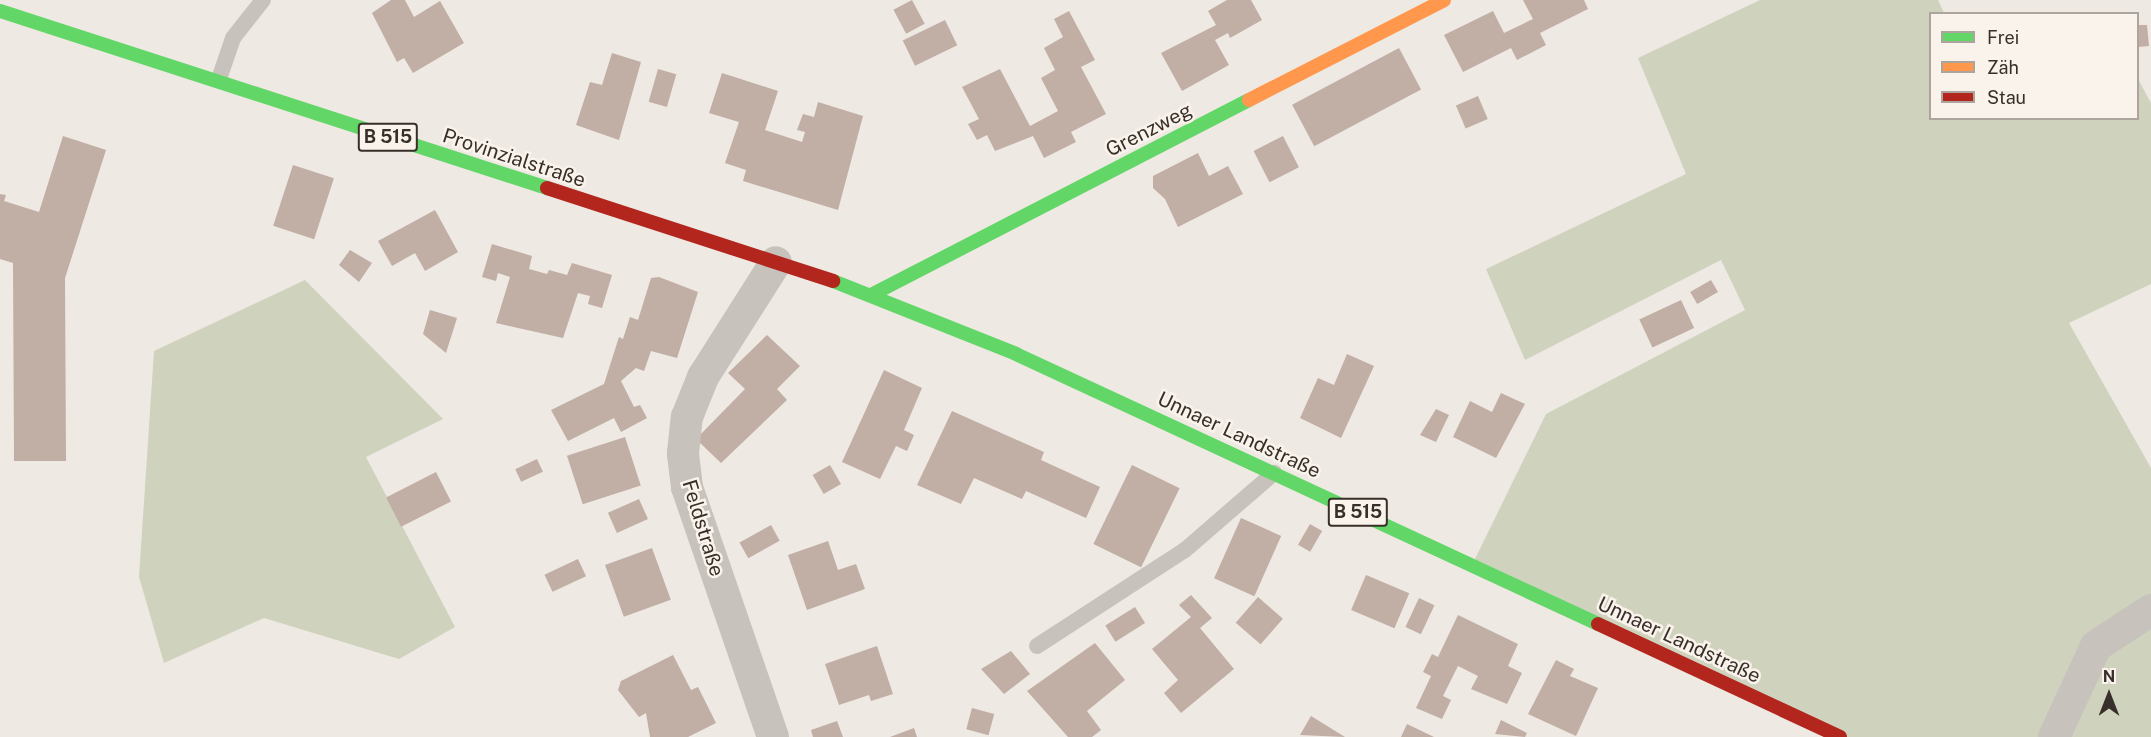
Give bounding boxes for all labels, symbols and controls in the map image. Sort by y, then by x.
legend [1929,12,2139,120]
text: Frei [1987,27,2019,48]
text: Zäh [1987,57,2019,78]
text: Stau [1987,87,2026,108]
street label: Grenzweg [1102,98,1196,162]
road number: B 515 [356,122,420,152]
street label: Provinzialstraße [440,124,588,192]
street label: Unnaer Landstraße [1154,387,1324,483]
street label: Feldstraße [677,477,729,579]
road number: B 515 [1326,497,1390,527]
street label: Unnaer Landstraße [1594,592,1764,688]
north arrow [2079,665,2139,725]
text: N [2103,667,2115,686]

